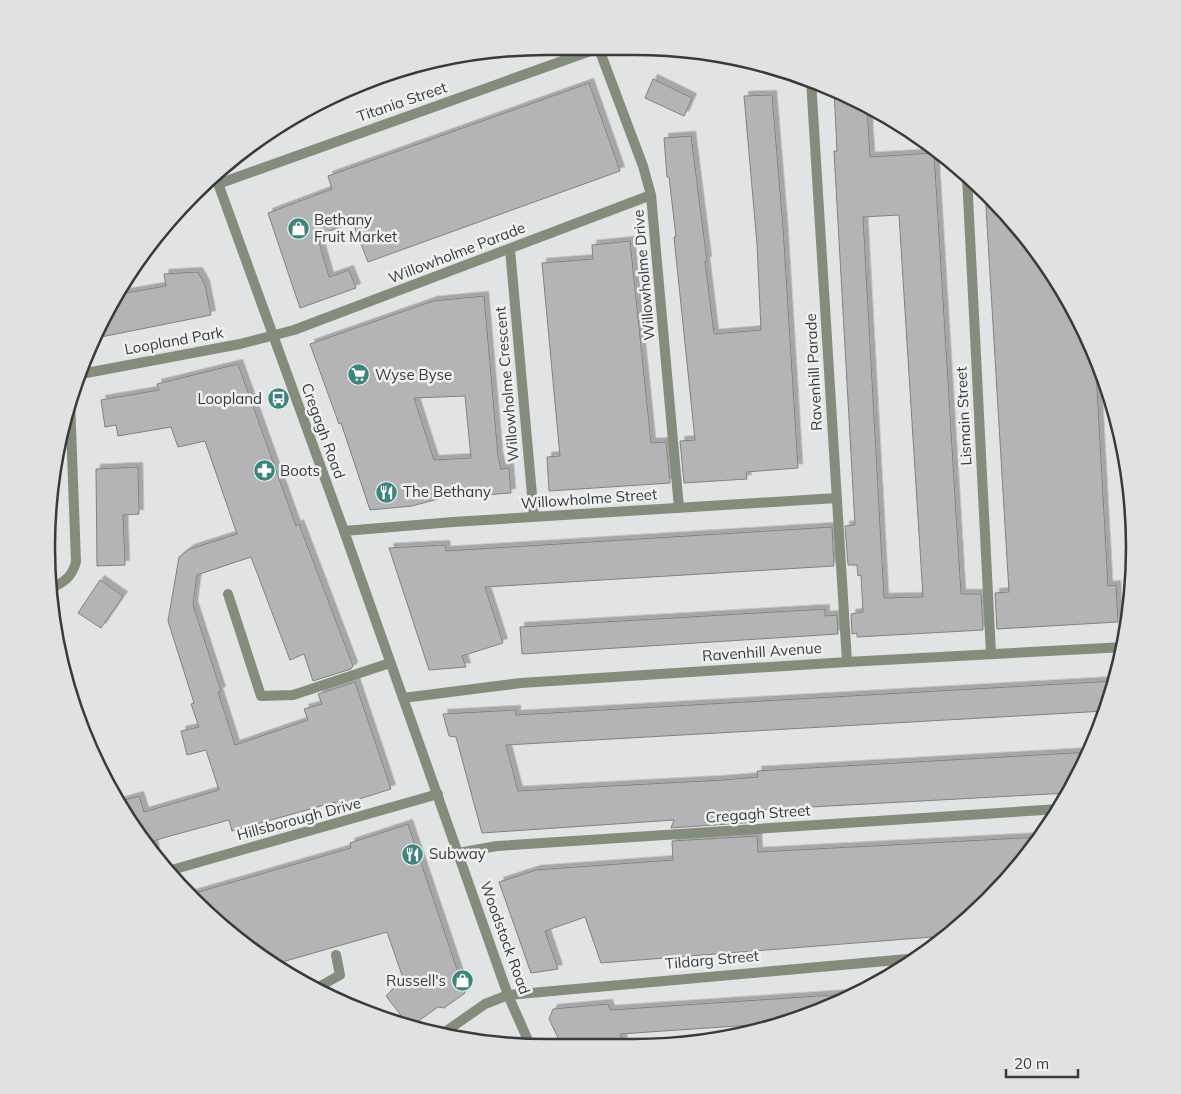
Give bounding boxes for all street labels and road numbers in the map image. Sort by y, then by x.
street label: Titania Street [354,77,449,126]
street label: Willowholme Drive [628,209,659,341]
street label: Willowholme Parade [386,218,528,287]
street label: Willowholme Crescent [490,306,523,462]
street label: Ravenhill Parade [801,313,826,431]
street label: Loopland Park [123,322,225,359]
street label: Lismain Street [951,366,976,466]
street label: Cregagh Road [297,380,350,481]
street label: Willowholme Street [520,484,658,513]
street label: Ravenhill Avenue [702,638,822,665]
street label: Hillsborough Drive [235,793,363,844]
street label: Cregagh Street [705,800,811,827]
street label: Woodstock Road [476,879,535,997]
street label: Tildarg Street [664,946,760,973]

